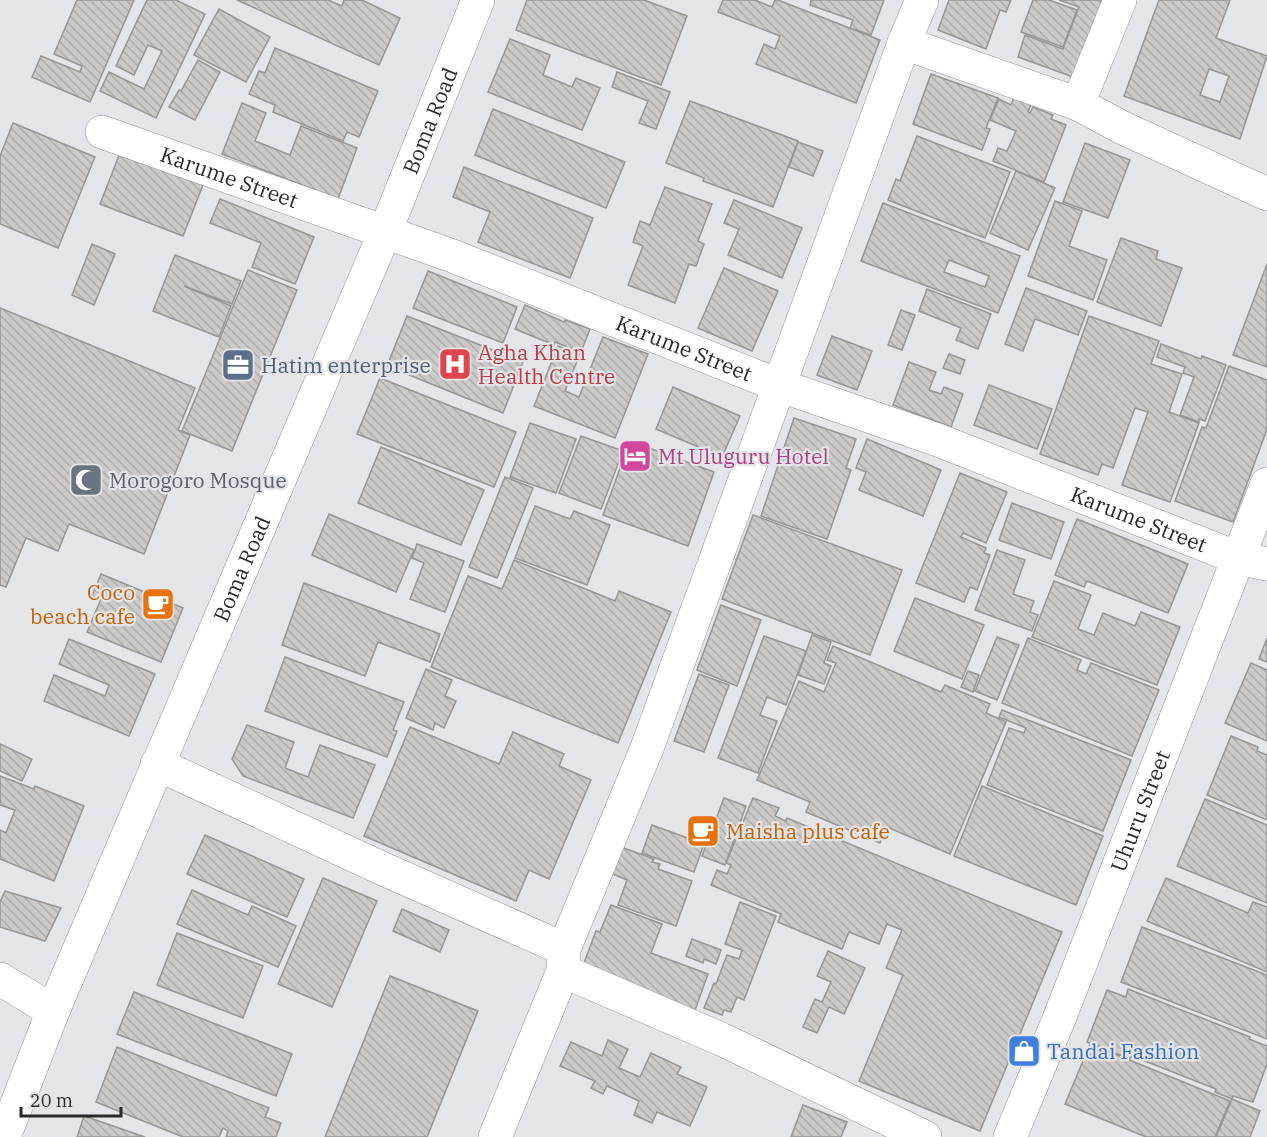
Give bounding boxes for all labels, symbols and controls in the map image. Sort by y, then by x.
street label: Boma Road [396,63,464,178]
street label: Karume Street [157,140,302,214]
street label: Karume Street [612,308,756,387]
place label: Agha Khan Health Centre [478,338,615,390]
hospital icon: Agha Khan Health Centre [437,346,473,382]
office icon: Hatim enterprise [220,347,256,383]
place label: Hatim enterprise [261,351,431,379]
hotel icon: Mt Uluguru Hotel [617,438,653,474]
place label: Mt Uluguru Hotel [658,442,829,470]
mosque icon: Morogoro Mosque [68,462,104,498]
place label: Morogoro Mosque [109,466,287,494]
street label: Karume Street [1067,480,1211,558]
street label: Boma Road [207,511,277,626]
place label: Coco beach cafe [30,578,135,630]
cafe icon: Coco beach cafe [140,586,176,622]
street label: Uhuru Street [1104,746,1176,876]
cafe icon: Maisha plus cafe [685,813,721,849]
place label: Maisha plus cafe [726,817,890,845]
shop icon: Tandai Fashion [1006,1033,1042,1069]
place label: Tandai Fashion [1047,1037,1199,1065]
scale bar [21,1080,122,1118]
text: 20 m [30,1089,73,1112]

